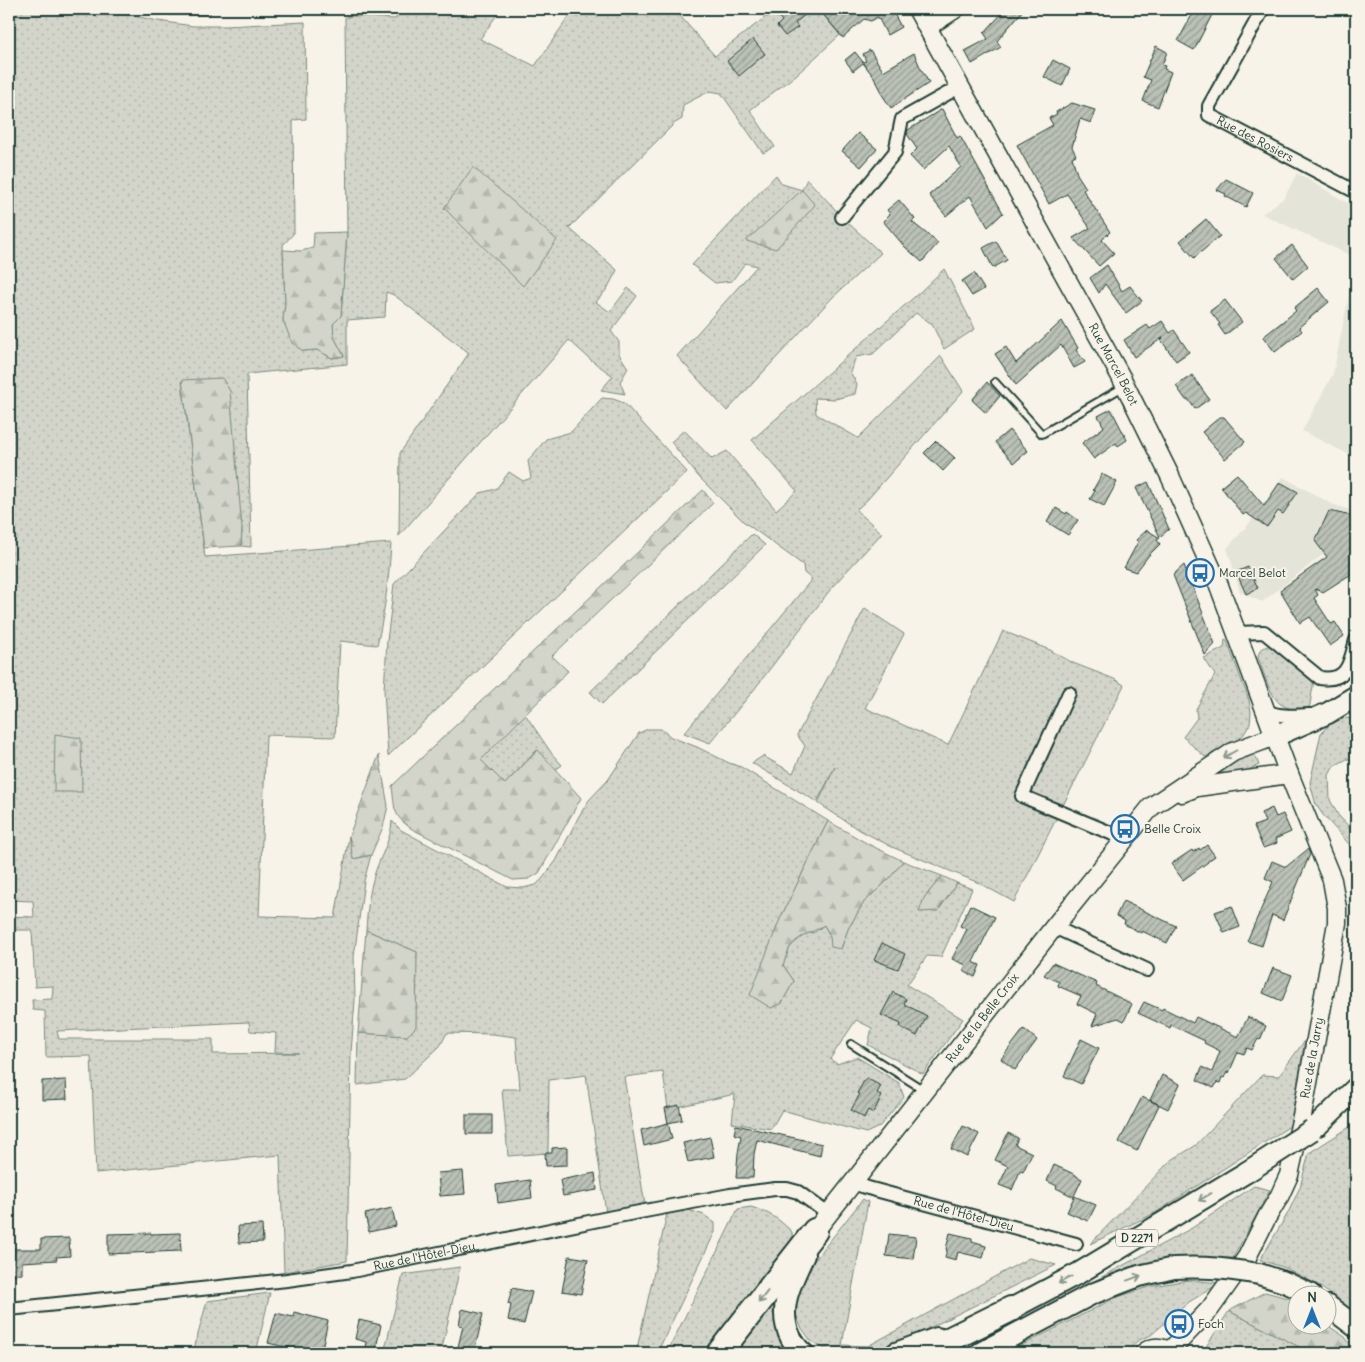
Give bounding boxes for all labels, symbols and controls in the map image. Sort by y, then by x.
street label: Rue des Rosiers [1214,112,1296,165]
street label: Rue Marcel Belot [1086,320,1142,408]
bus stop icon: Marcel Belot [1185,558,1215,588]
place label: Marcel Belot [1219,565,1286,580]
one-way arrow [1224,750,1238,760]
bus stop icon: Belle Croix [1110,814,1140,844]
place label: Belle Croix [1144,821,1201,836]
street label: Rue de la Belle Croix [942,970,1022,1065]
street label: Rue de la Jarry [1297,1016,1326,1100]
street label: Rue de l'Hôtel-Dieu [912,1193,1016,1234]
one-way arrow [1198,1193,1212,1203]
road number: D 2271 [1116,1230,1158,1246]
street label: Rue de l'Hôtel-Dieu [372,1238,476,1273]
one-way arrow [1126,1273,1141,1282]
one-way arrow [1058,1276,1073,1285]
north arrow [1288,1284,1338,1334]
text: N [1307,1288,1317,1306]
one-way arrow [758,1290,769,1303]
bus stop icon: Foch [1164,1309,1194,1339]
place label: Foch [1198,1316,1224,1331]

